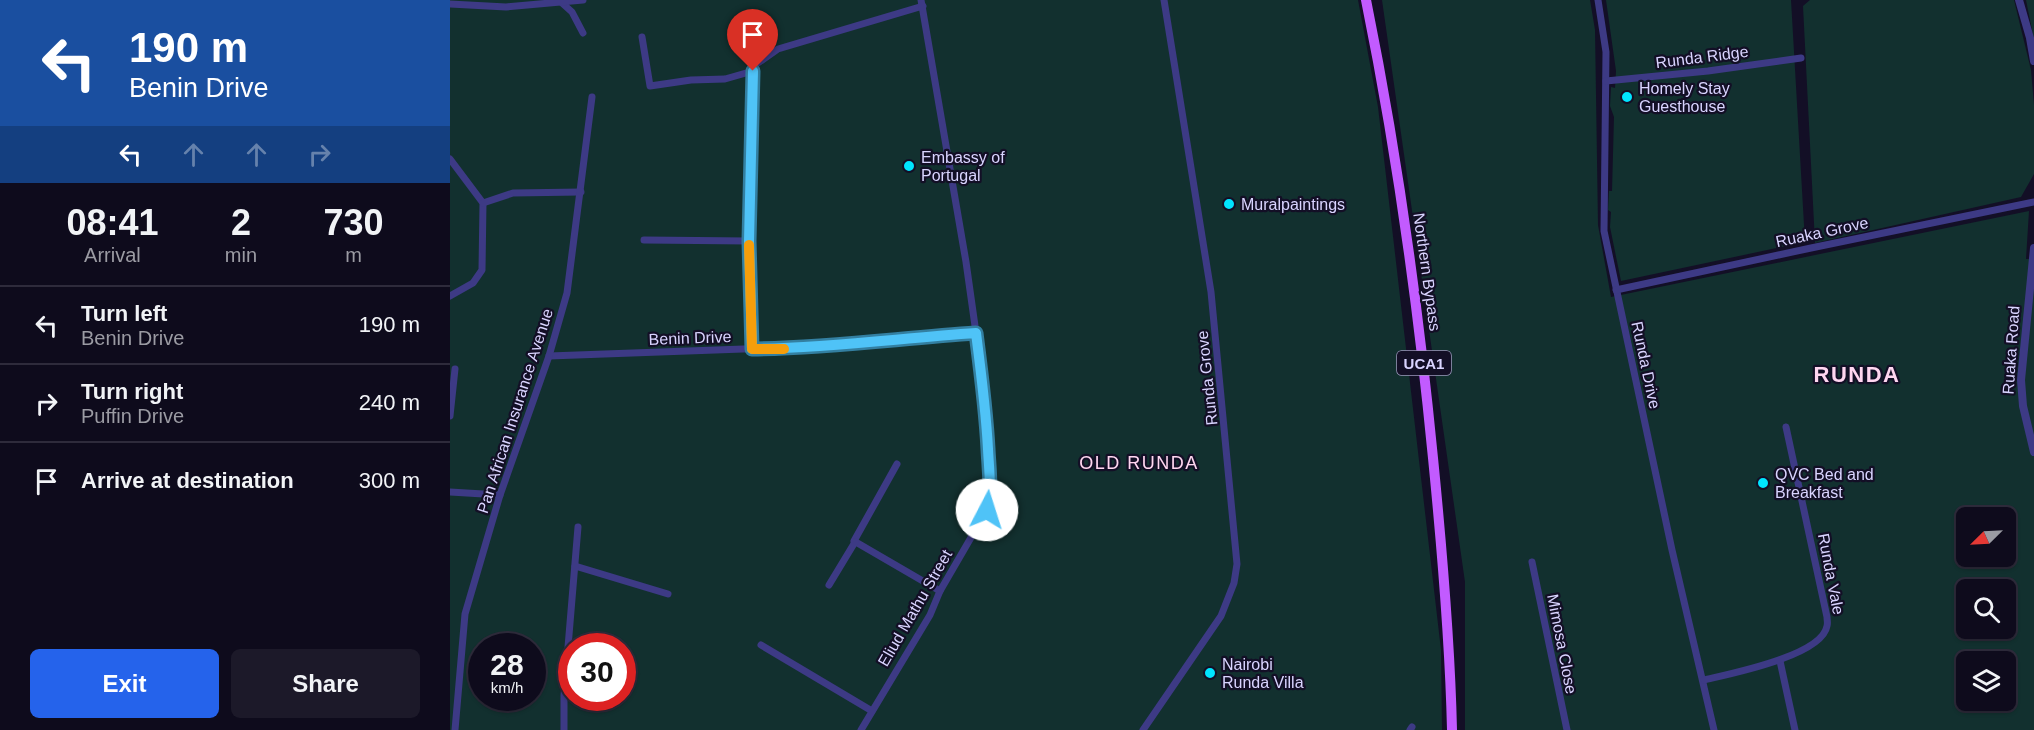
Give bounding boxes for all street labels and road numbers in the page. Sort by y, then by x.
street label: Runda Ridge [1655,43,1749,71]
street label: Northern Bypass [1410,212,1444,332]
street label: Ruaka Grove [1774,214,1870,250]
street label: Ruaka Road [1999,305,2023,395]
street label: Pan African Insurance Avenue [474,306,556,515]
street label: Runda Drive [1628,320,1664,410]
street label: Benin Drive [648,328,732,348]
street label: Runda Grove [1194,330,1220,426]
road number: UCA1 [1397,351,1451,375]
street label: Runda Vale [1815,532,1847,616]
street label: Eliud Mathu Street [875,546,956,669]
street label: Mimosa Close [1544,593,1580,695]

